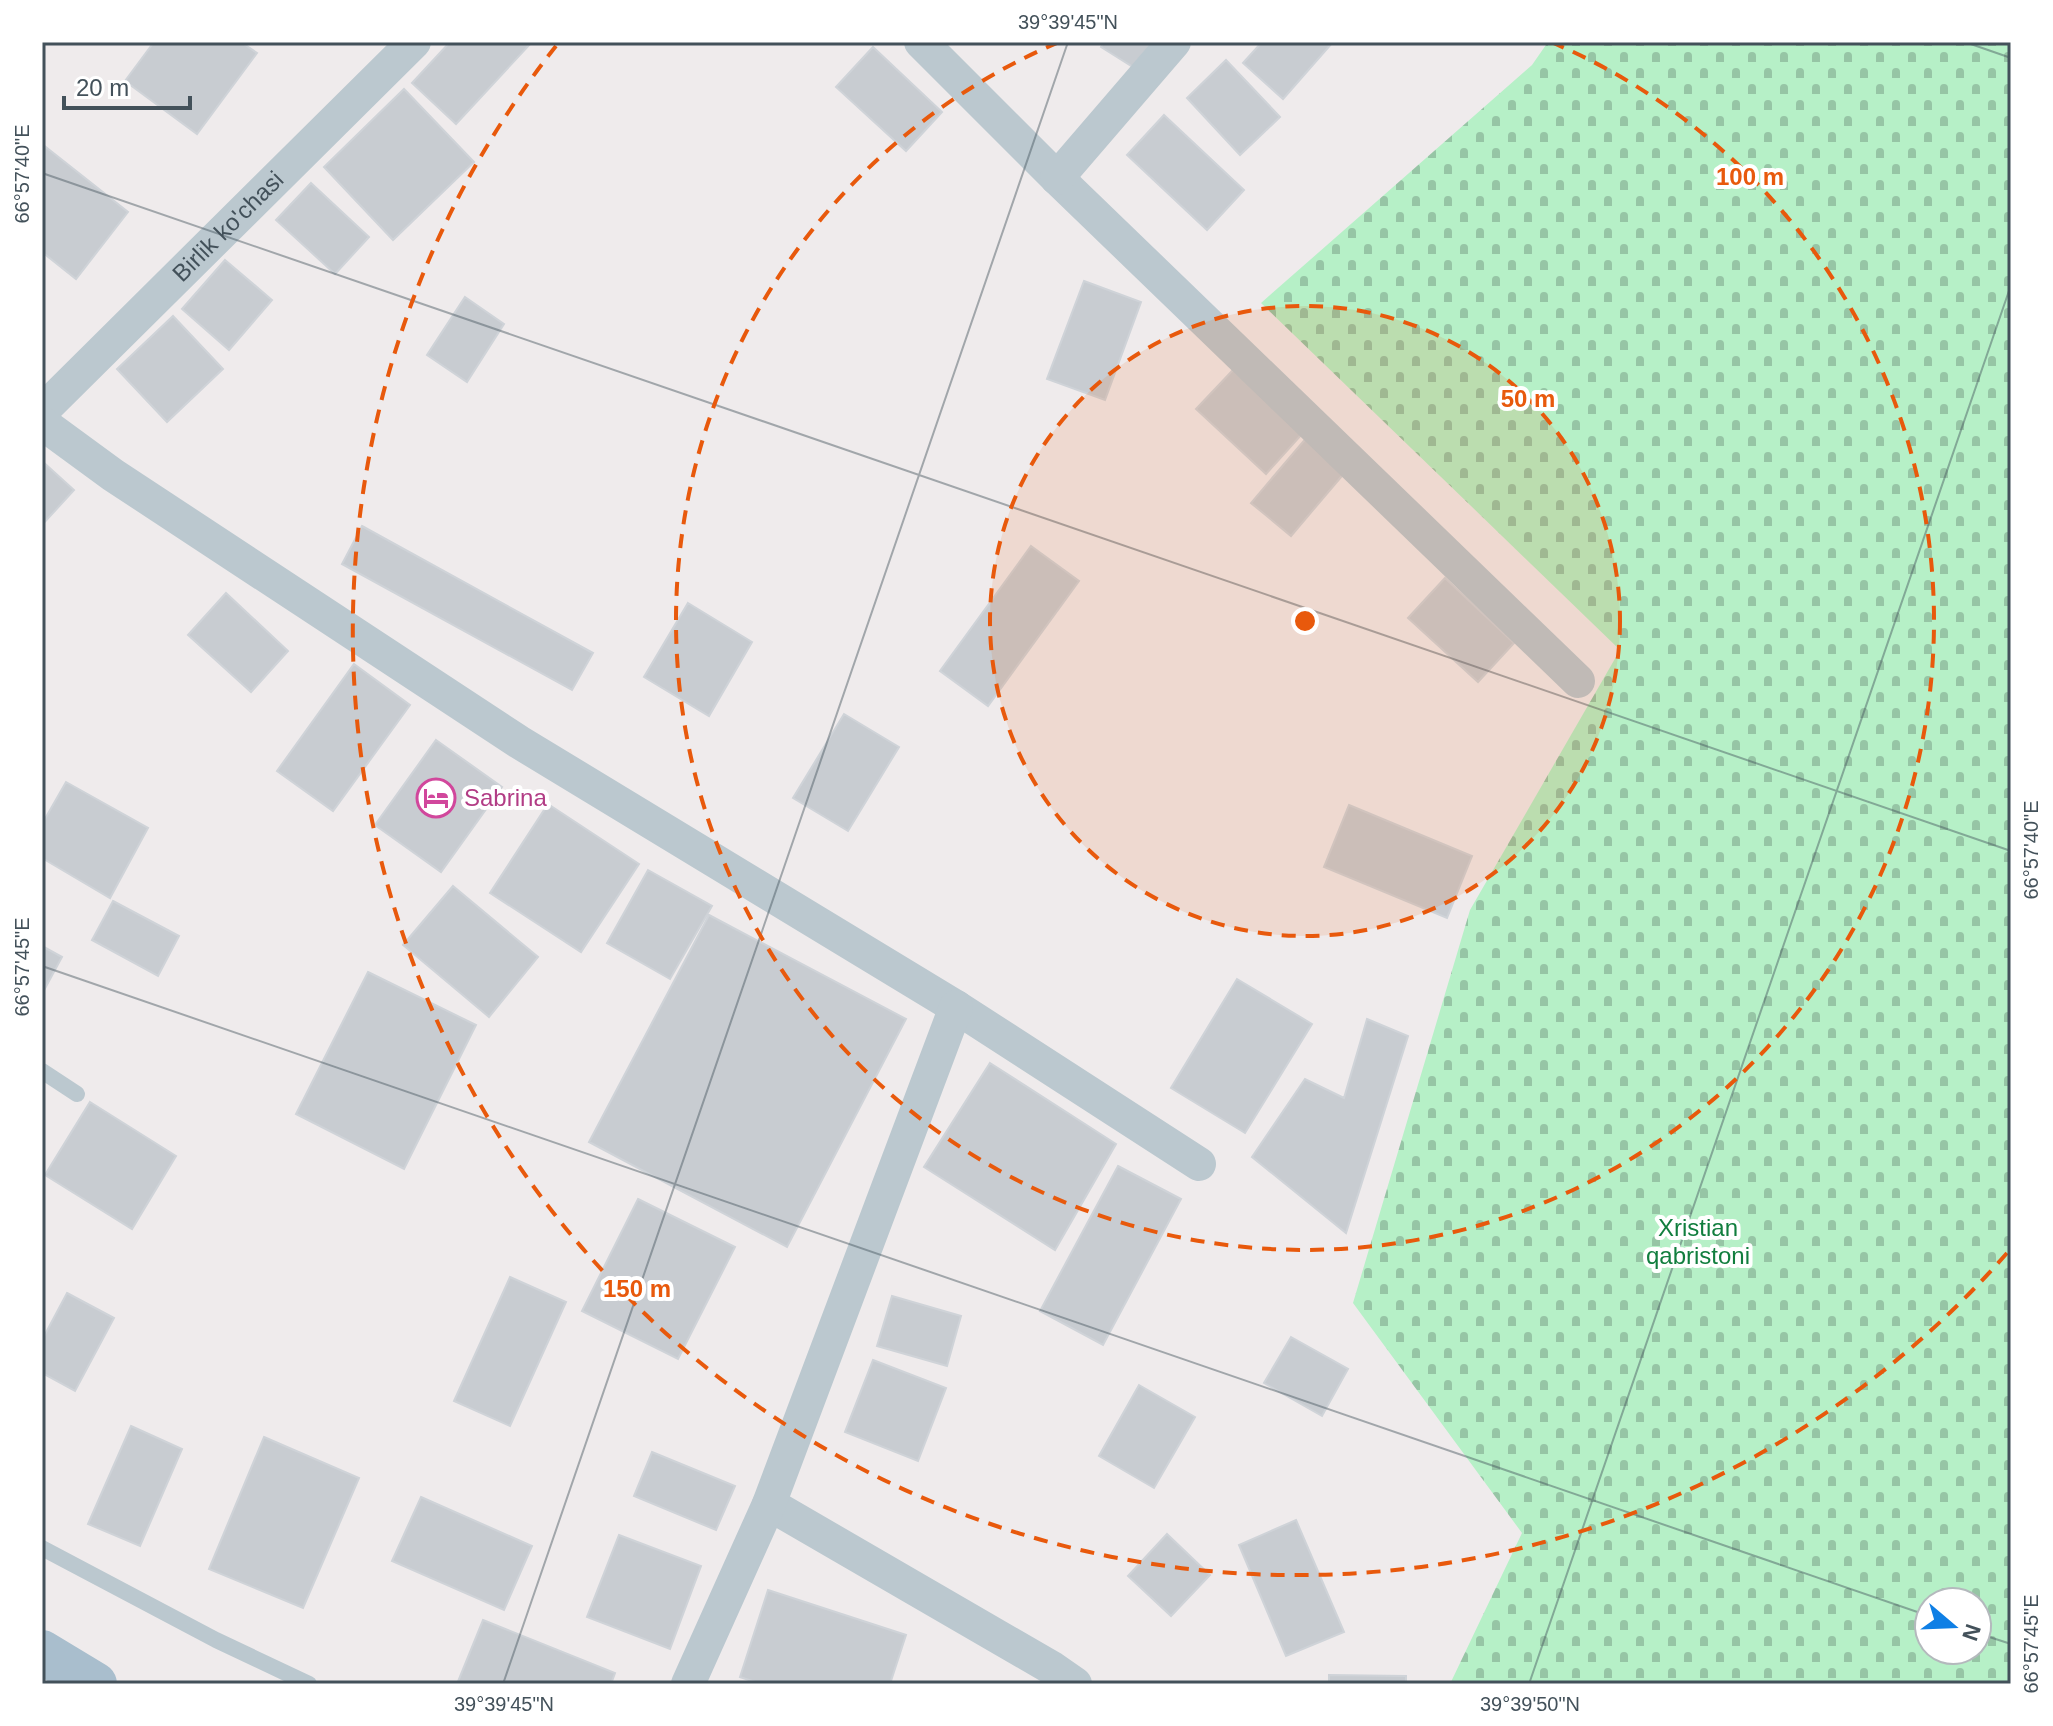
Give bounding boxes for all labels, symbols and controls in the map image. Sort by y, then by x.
text: 39°39'45"N [1018,11,1118,33]
scale bar [64,60,190,110]
text: 20 m [76,74,129,101]
text: 66°57'40"E [11,125,33,224]
text: 100 m [1716,163,1784,190]
street label: Birlik ko'chasi [167,166,289,287]
text: 50 m [1501,385,1555,412]
centre of rings [1291,607,1319,635]
hotel icon: Sabrina [415,777,457,819]
place label: Sabrina [464,784,547,811]
text: 66°57'40"E [2020,801,2042,900]
text: 66°57'45"E [11,918,33,1017]
park label: Xristian qabristoni [1646,1214,1750,1269]
text: 150 m [603,1275,671,1302]
north arrow [1913,1586,1993,1666]
text: 66°57'45"E [2020,1595,2042,1694]
text: N [1957,1621,1986,1644]
text: 39°39'45"N [454,1693,554,1715]
text: 39°39'50"N [1480,1693,1580,1715]

